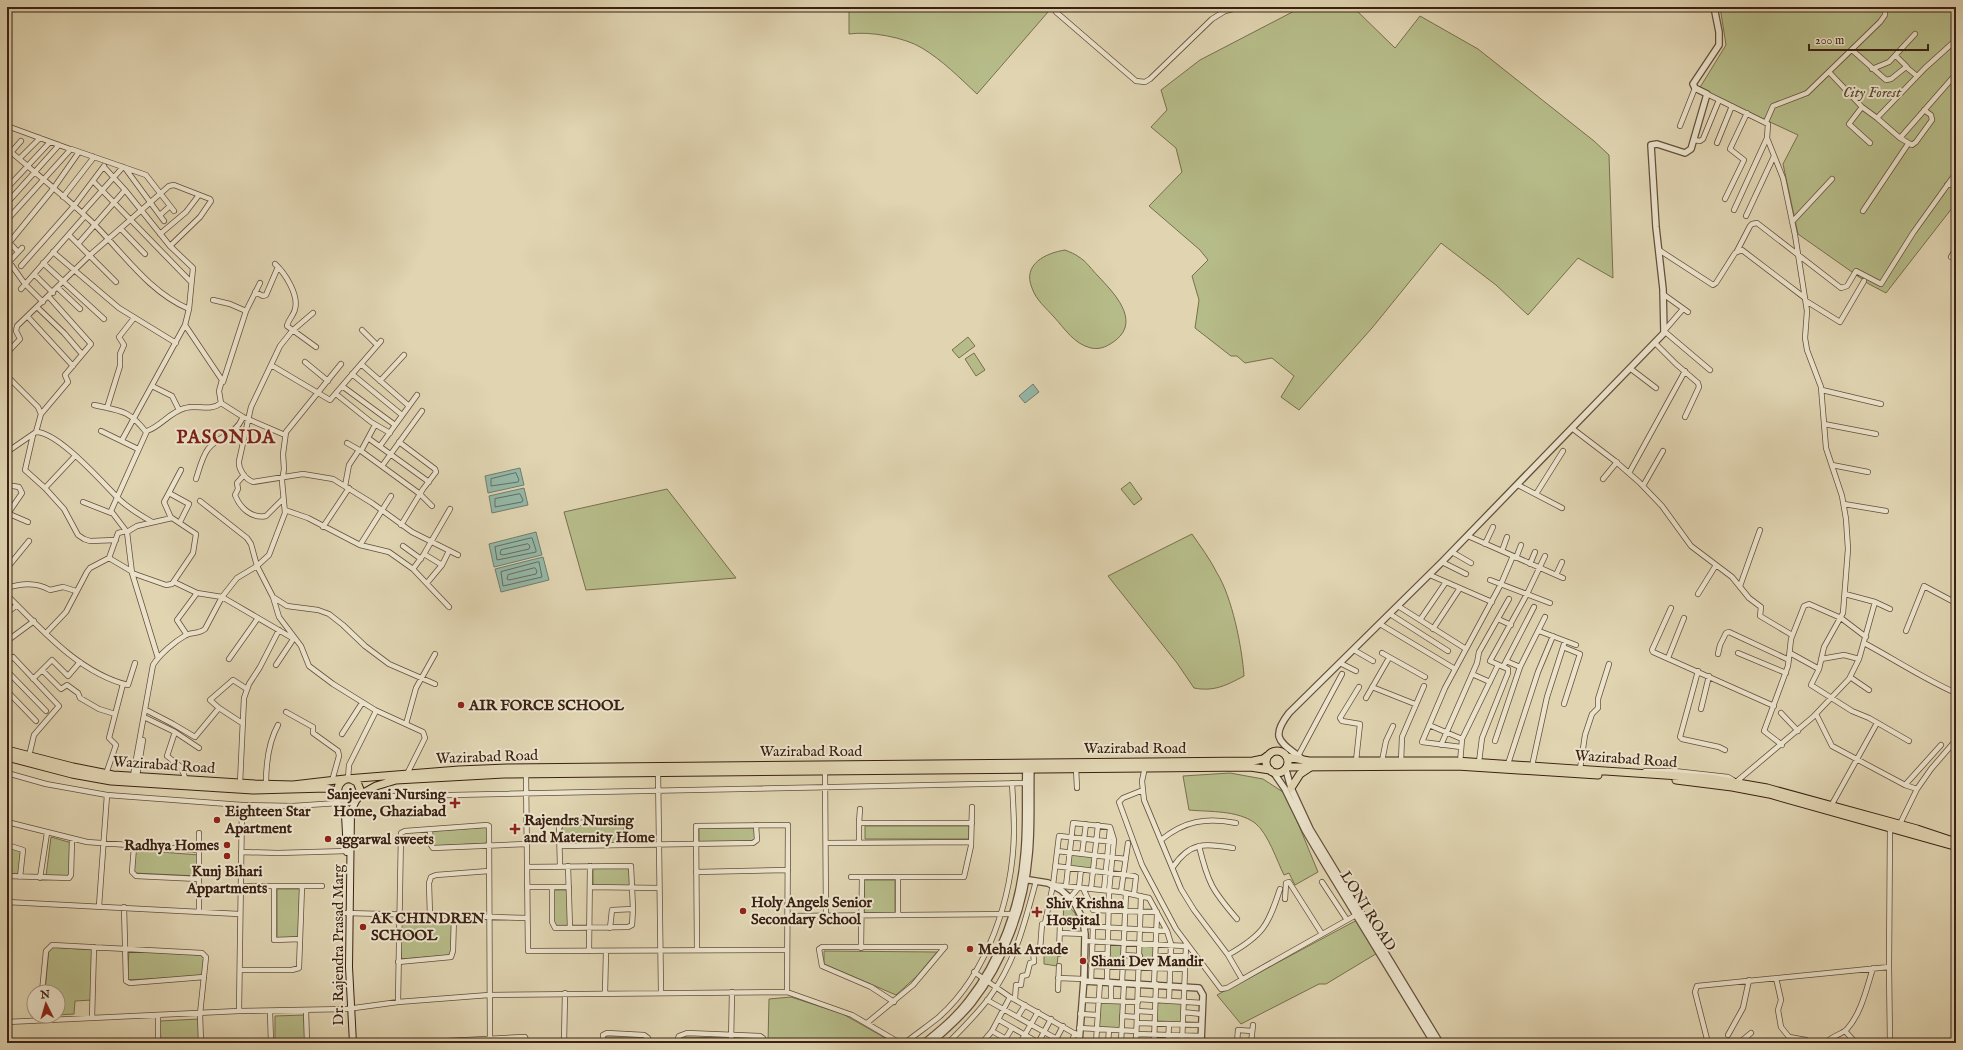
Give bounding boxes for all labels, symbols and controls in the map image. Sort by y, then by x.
scale bar [1809,26,1928,52]
text: 200 m [1815,33,1844,48]
park label: City Forest [1843,83,1902,102]
district label: PASONDA [176,426,276,450]
place label: AIR FORCE SCHOOL [468,696,624,715]
marker: AIR FORCE SCHOOL [456,700,466,710]
street label: Wazirabad Road [1084,739,1187,758]
street label: Wazirabad Road [760,742,863,761]
street label: Wazirabad Road [435,746,540,768]
street label: Wazirabad Road [1574,746,1679,772]
street label: Wazirabad Road [112,752,217,778]
place label: Sanjeevani Nursing Home, Ghaziabad [327,785,447,821]
marker: Sanjeevani Nursing Home, Ghaziabad [449,797,461,809]
place label: Eighteen Star Apartment [224,802,311,838]
place label: Rajendrs Nursing and Maternity Home [524,811,655,847]
marker: Eighteen Star Apartment [212,815,222,825]
marker: Rajendrs Nursing and Maternity Home [509,823,521,835]
place label: aggarwal sweets [336,830,434,849]
marker: aggarwal sweets [323,834,333,844]
place label: Radhya Homes [124,836,220,855]
marker: Radhya Homes [222,840,232,850]
marker: Kunj Bihari Appartments [222,851,232,861]
place label: Kunj Bihari Appartments [186,862,268,898]
street label: Dr. Rajendra Prasad Marg [329,863,348,1026]
street label: LONI ROAD [1336,867,1400,955]
place label: Holy Angels Senior Secondary School [751,893,873,929]
place label: Shiv Krishna Hospital [1046,894,1124,930]
marker: Holy Angels Senior Secondary School [738,906,748,916]
marker: Shiv Krishna Hospital [1031,906,1043,918]
place label: AK CHINDREN SCHOOL [370,909,485,945]
marker: AK CHINDREN SCHOOL [358,922,368,932]
place label: Mehak Arcade [978,940,1068,959]
marker: Mehak Arcade [965,944,975,954]
place label: Shani Dev Mandir [1091,952,1204,971]
marker: Shani Dev Mandir [1078,956,1088,966]
north arrow [26,984,66,1024]
text: N [39,988,51,1003]

